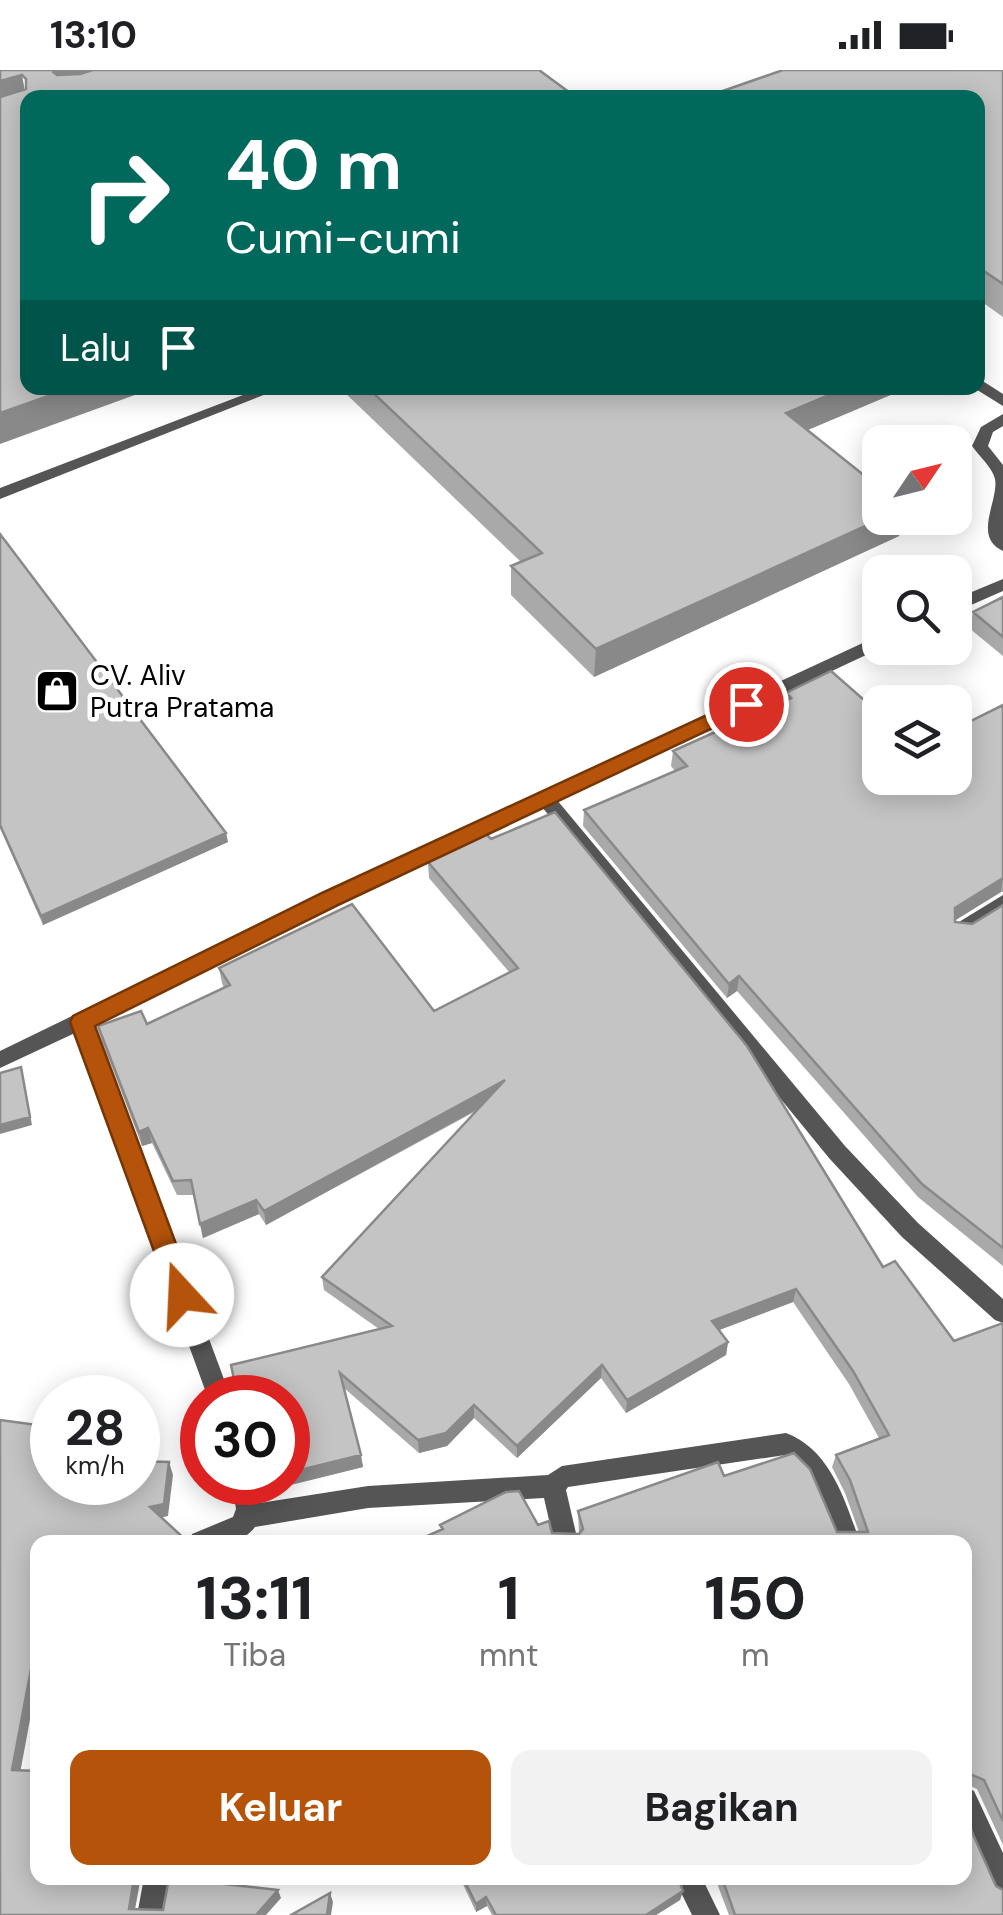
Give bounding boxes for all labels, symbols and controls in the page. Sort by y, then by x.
text: 13:10 [50,10,137,60]
text: 40 m [225,120,402,211]
icon: right [60,130,190,260]
text: Cumi-cumi [225,208,461,267]
icon: arrive [151,320,206,375]
text: Lalu [60,323,131,373]
north arrow [862,425,972,535]
map controls [862,425,972,795]
button: search [862,555,972,665]
place label: CV. Aliv Putra Pratama [90,657,274,726]
pin [704,662,789,747]
shop icon: CV. Aliv Putra Pratama [34,668,80,714]
icon: arrive [719,677,774,732]
button: layers [862,685,972,795]
position arrow [130,1243,234,1347]
speed limit sign: 30 [180,1375,310,1505]
text: 28 [65,1395,125,1461]
text: km/h [65,1449,125,1482]
text: 13:11 [196,1559,313,1638]
text: 1 [498,1559,520,1638]
text: 150 [705,1559,806,1638]
text: Tiba [223,1634,286,1676]
text: mnt [479,1634,538,1676]
text: m [741,1634,769,1676]
button: Keluar [70,1750,491,1865]
button: Bagikan [511,1750,932,1865]

